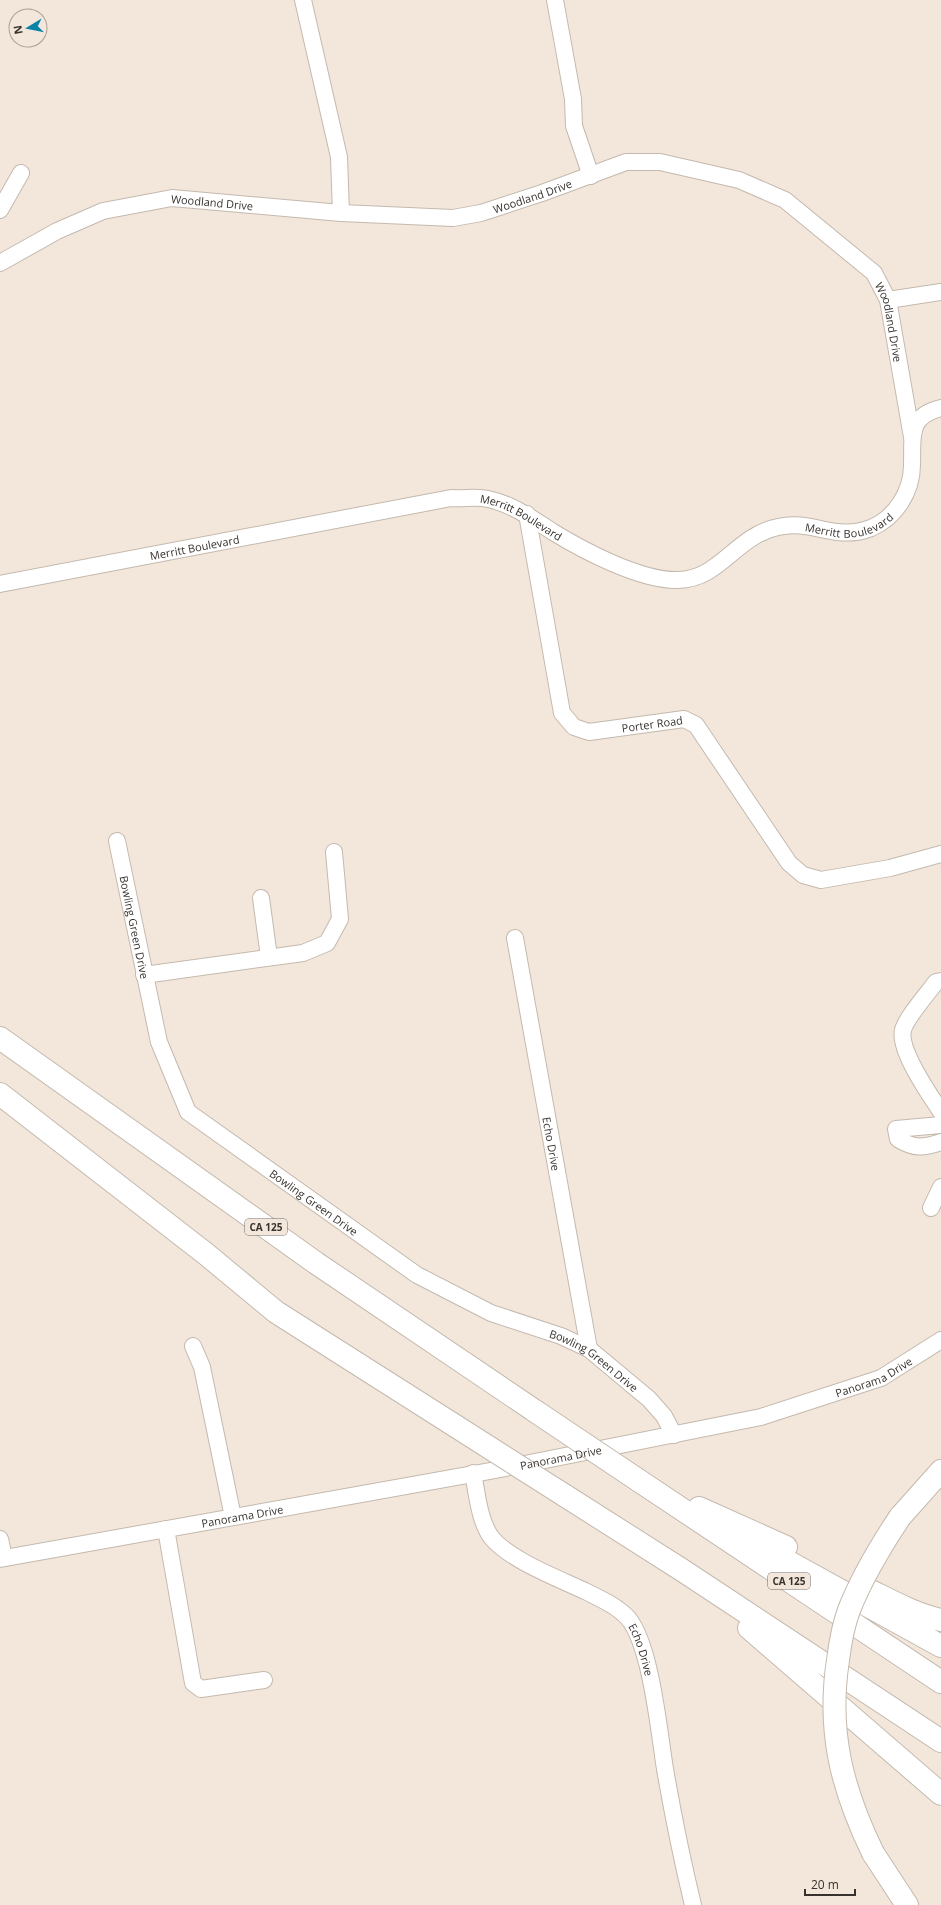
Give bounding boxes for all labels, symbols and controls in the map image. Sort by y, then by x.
north arrow [8,8,48,48]
text: N [9,24,26,36]
street label: Woodland Drive [491,175,574,216]
street label: Woodland Drive [170,190,254,213]
street label: Woodland Drive [872,279,906,363]
street label: Merritt Boulevard [479,490,565,543]
street label: Merritt Boulevard [804,509,896,540]
street label: Merritt Boulevard [148,531,241,563]
street label: Porter Road [621,712,684,735]
street label: Bowling Green Drive [117,874,153,980]
street label: Echo Drive [540,1115,564,1172]
street label: Bowling Green Drive [267,1165,361,1238]
road number: CA 125 [245,1219,287,1235]
street label: Bowling Green Drive [548,1325,642,1395]
street label: Panorama Drive [833,1353,915,1400]
street label: Panorama Drive [519,1441,603,1472]
street label: Panorama Drive [200,1501,284,1530]
road number: CA 125 [768,1573,810,1589]
street label: Echo Drive [626,1620,657,1677]
scale bar [805,1871,855,1897]
text: 20 m [811,1876,839,1893]

